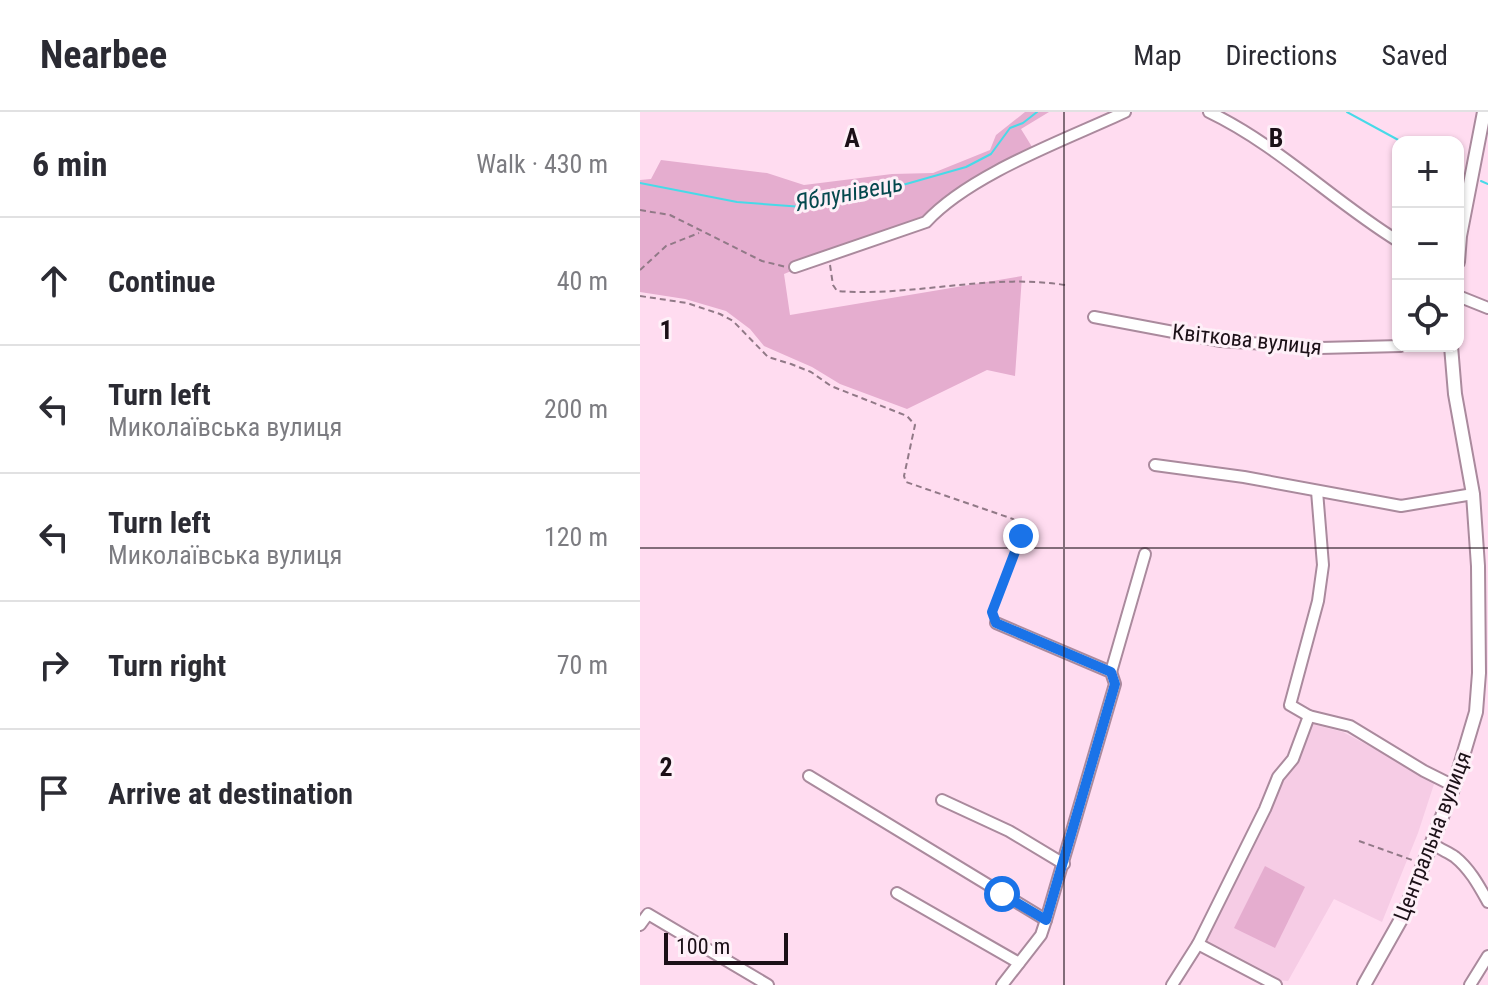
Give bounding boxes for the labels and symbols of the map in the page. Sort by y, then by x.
text: A [844,123,860,153]
text: B [1269,123,1283,153]
water label: Яблунівець [792,169,905,217]
text: 1 [659,315,673,345]
street label: Квіткова вулиця [1171,319,1323,360]
route end [1003,518,1039,554]
street label: Центральна вулиця [1389,748,1476,924]
text: 2 [659,752,673,782]
route start [984,876,1020,912]
scale bar [664,929,788,965]

